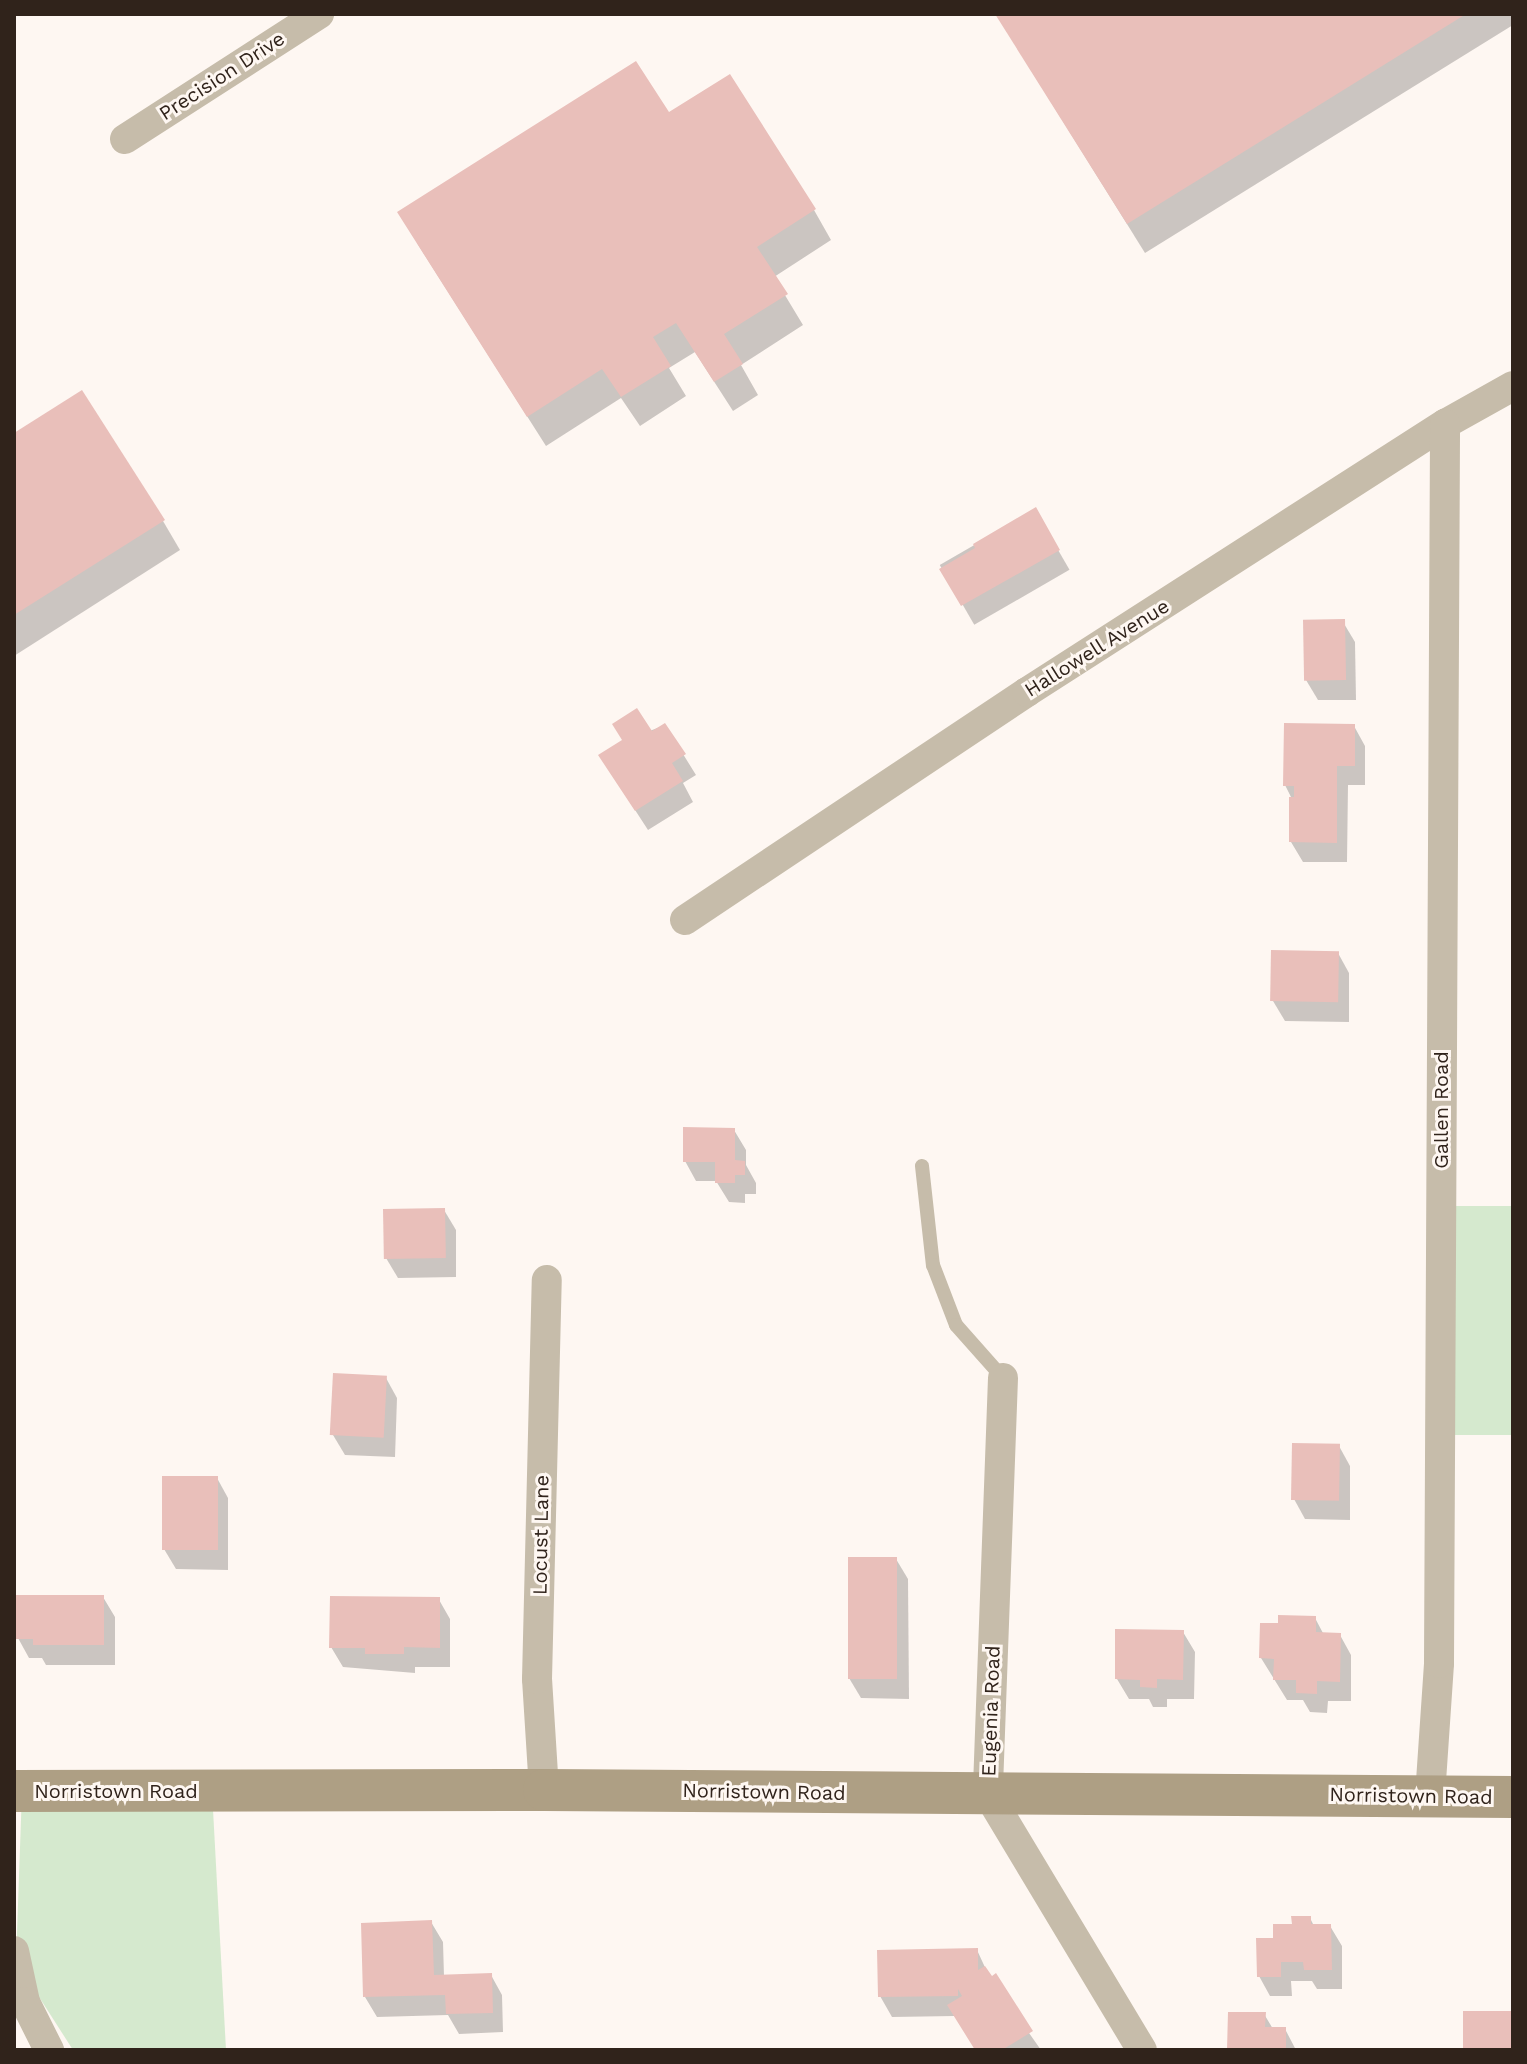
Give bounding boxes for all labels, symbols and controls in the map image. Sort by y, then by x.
street label: Precision Drive [155,26,289,126]
street label: Hallowell Avenue [1020,593,1174,703]
street label: Gallen Road [1429,1051,1453,1169]
street label: Locust Lane [528,1475,554,1595]
street label: Eugenia Road [977,1645,1005,1777]
street label: Norristown Road [34,1779,198,1803]
street label: Norristown Road [682,1779,846,1805]
street label: Norristown Road [1329,1783,1493,1809]

